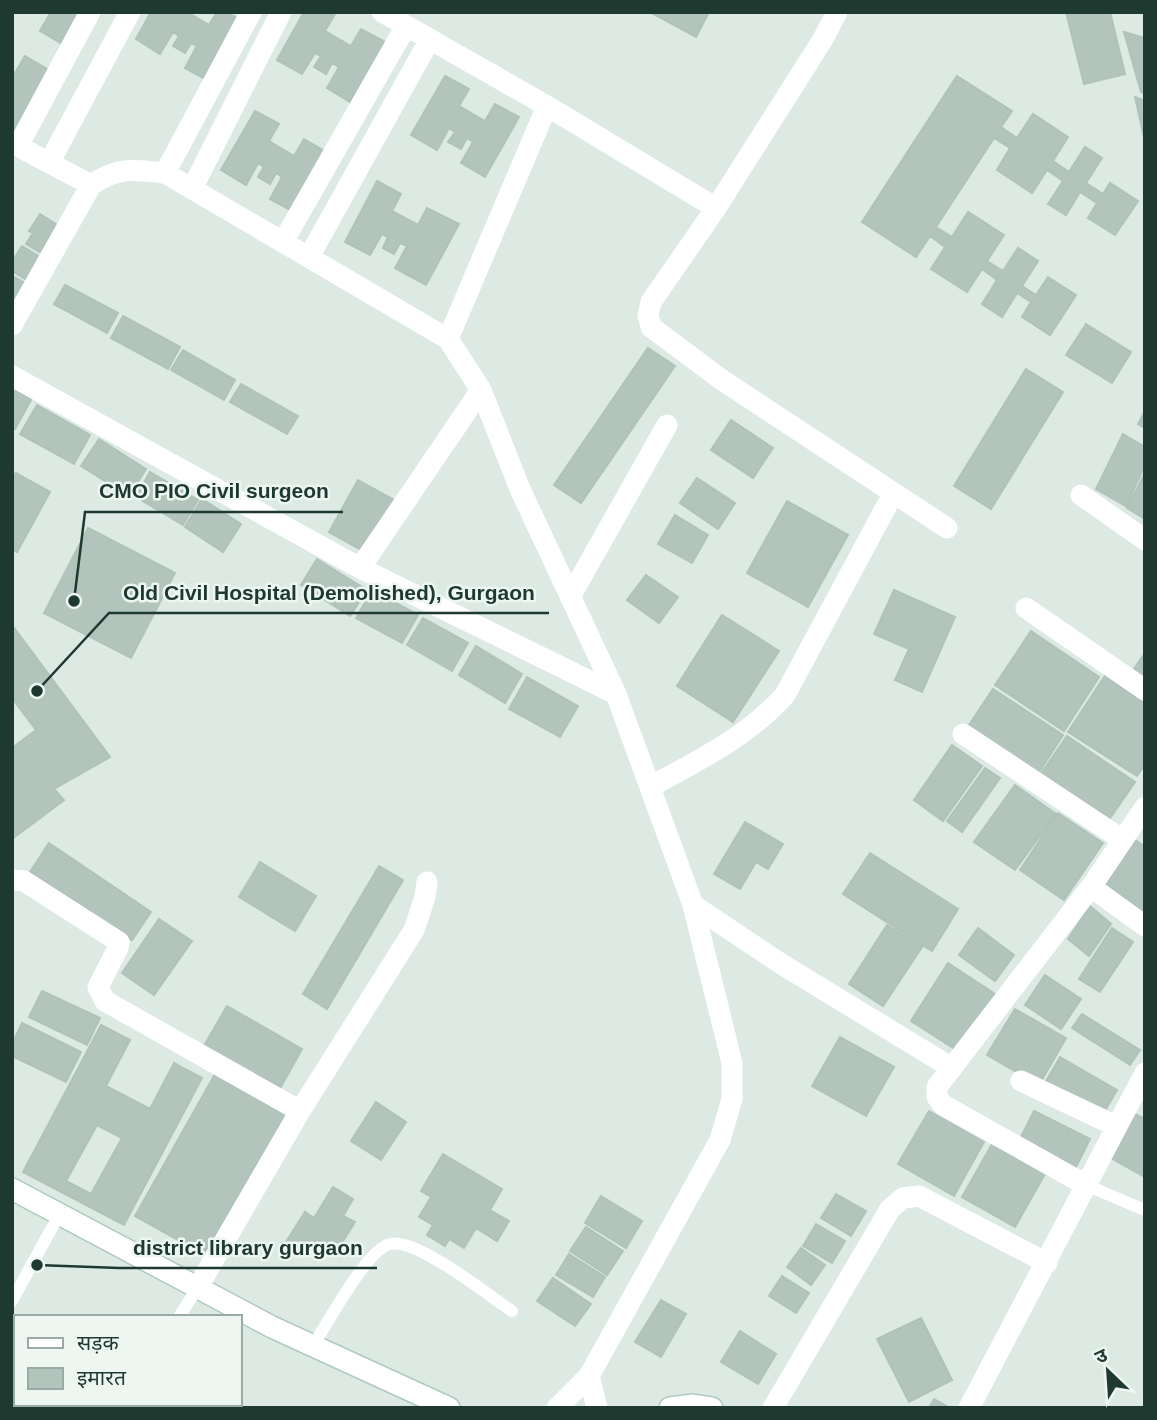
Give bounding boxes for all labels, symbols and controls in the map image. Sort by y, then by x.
callout: CMO PIO Civil surgeon [85,470,343,512]
text: CMO PIO Civil surgeon [99,479,329,502]
callout: Old Civil Hospital (Demolished), Gurgaon [109,571,549,613]
text: Old Civil Hospital (Demolished), Gurgaon [123,581,535,604]
callout: district library gurgaon [119,1226,377,1268]
text: district library gurgaon [133,1236,363,1259]
legend [14,1315,242,1406]
text: सड़क [77,1331,119,1354]
north arrow [1073,1336,1143,1406]
text: उ [1092,1344,1111,1368]
text: इमारत [77,1366,127,1389]

